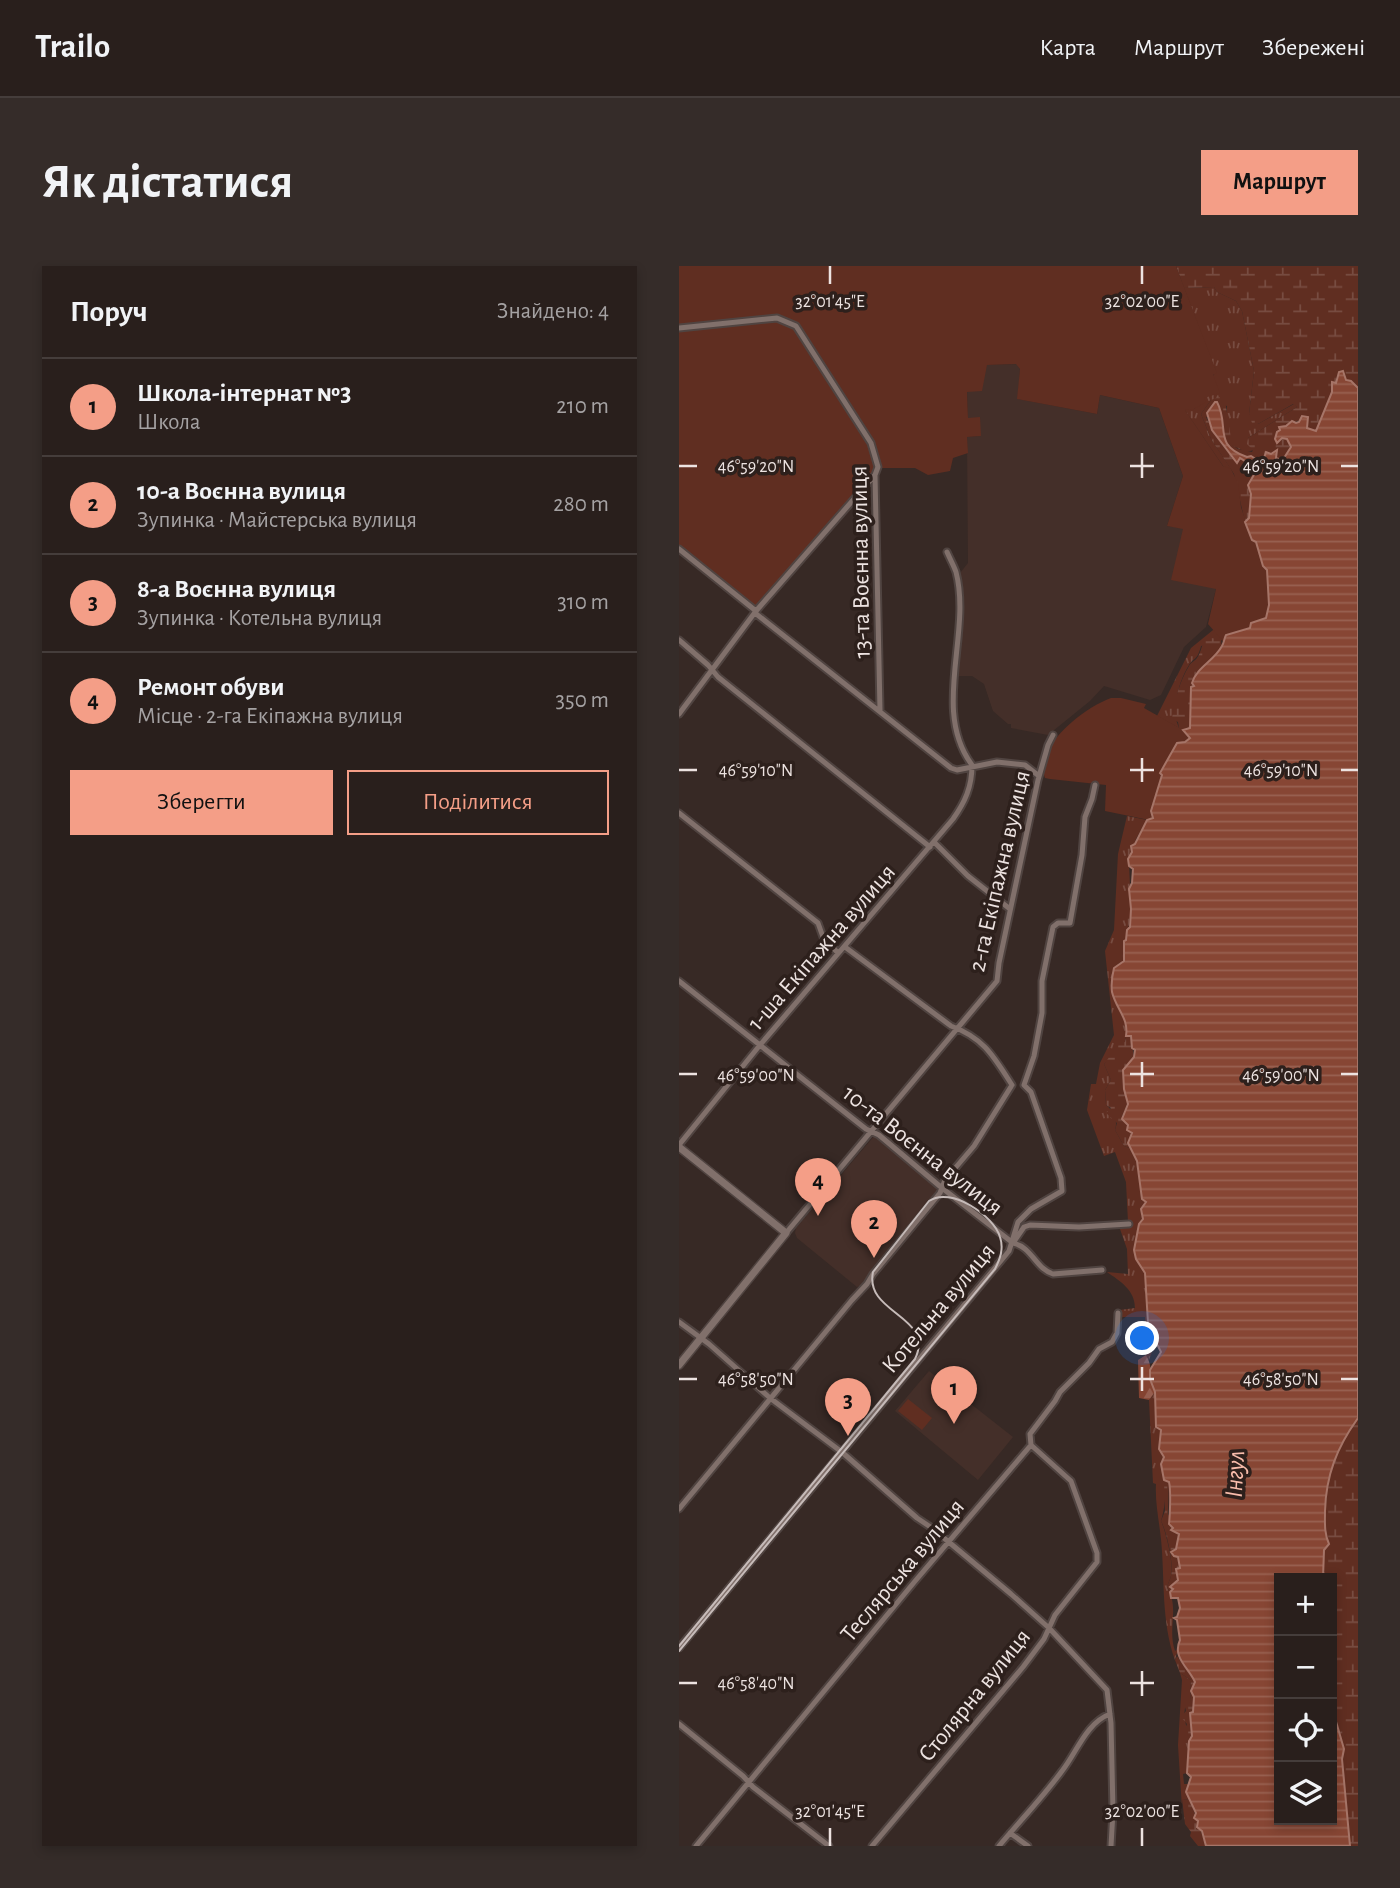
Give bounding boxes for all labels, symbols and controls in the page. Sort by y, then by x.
text: Trailo [35,31,110,64]
text: Карта [1040,36,1096,60]
text: Маршрут [1134,36,1224,60]
text: Збережені [1262,36,1365,60]
button: Маршрут [1201,150,1358,215]
text: Як дістатися [42,158,293,207]
text: 32°01'45"E [795,293,865,311]
text: 32°02'00"E [1105,293,1179,311]
text: Поруч [70,297,148,327]
text: Знайдено: 4 [497,300,609,323]
text: Школа-інтернат №3 [137,380,351,406]
text: 1 [89,395,97,418]
text: 210 m [556,395,609,418]
text: Школа [137,411,201,434]
text: 46°59'20"N [718,458,794,476]
text: 46°59'20"N [1243,458,1319,476]
street label: 13-та Воєнна вулиця [847,465,875,659]
text: 10-а Воєнна вулиця [137,478,346,504]
text: 2 [88,493,98,516]
text: 280 m [553,493,609,516]
text: Зупинка · Майстерська вулиця [137,509,417,532]
text: 8-а Воєнна вулиця [137,576,336,602]
text: 3 [88,591,98,614]
text: 310 m [557,591,609,614]
text: Зупинка · Котельна вулиця [137,607,382,630]
text: Ремонт обуви [137,674,285,700]
text: 4 [87,689,99,712]
text: 350 m [556,689,609,712]
text: Місце · 2-га Екіпажна вулиця [137,705,403,728]
text: 46°59'10"N [719,762,793,780]
text: 46°59'10"N [1244,762,1318,780]
street label: 2-га Екіпажна вулиця [965,768,1035,974]
button: Зберегти [70,770,333,835]
button: Поділитися [347,770,609,835]
street label: 1-ша Екіпажна вулиця [743,860,900,1035]
text: 46°59'00"N [717,1067,795,1085]
text: 46°59'00"N [1242,1067,1320,1085]
street label: 10-та Воєнна вулиця [838,1081,1007,1220]
pin: 4 [795,1158,841,1216]
pin: 2 [851,1200,897,1258]
street label: Котельна вулиця [878,1239,1000,1378]
your location [1125,1321,1159,1355]
pin: 1 [931,1366,977,1424]
text: 46°58'50"N [718,1371,794,1389]
text: 46°58'50"N [1243,1371,1319,1389]
pin: 3 [825,1378,871,1436]
water label: Інгул [1221,1450,1249,1498]
street label: Теслярська вулиця [836,1495,969,1647]
map controls [1274,1573,1337,1825]
button: + [1274,1573,1337,1636]
street label: Столярна вулиця [914,1625,1035,1766]
button: − [1274,1636,1337,1699]
text: 46°58'40"N [718,1675,794,1693]
button: locate [1274,1699,1337,1762]
button: layers [1274,1762,1337,1825]
text: 32°01'45"E [795,1803,865,1821]
text: 32°02'00"E [1105,1803,1179,1821]

